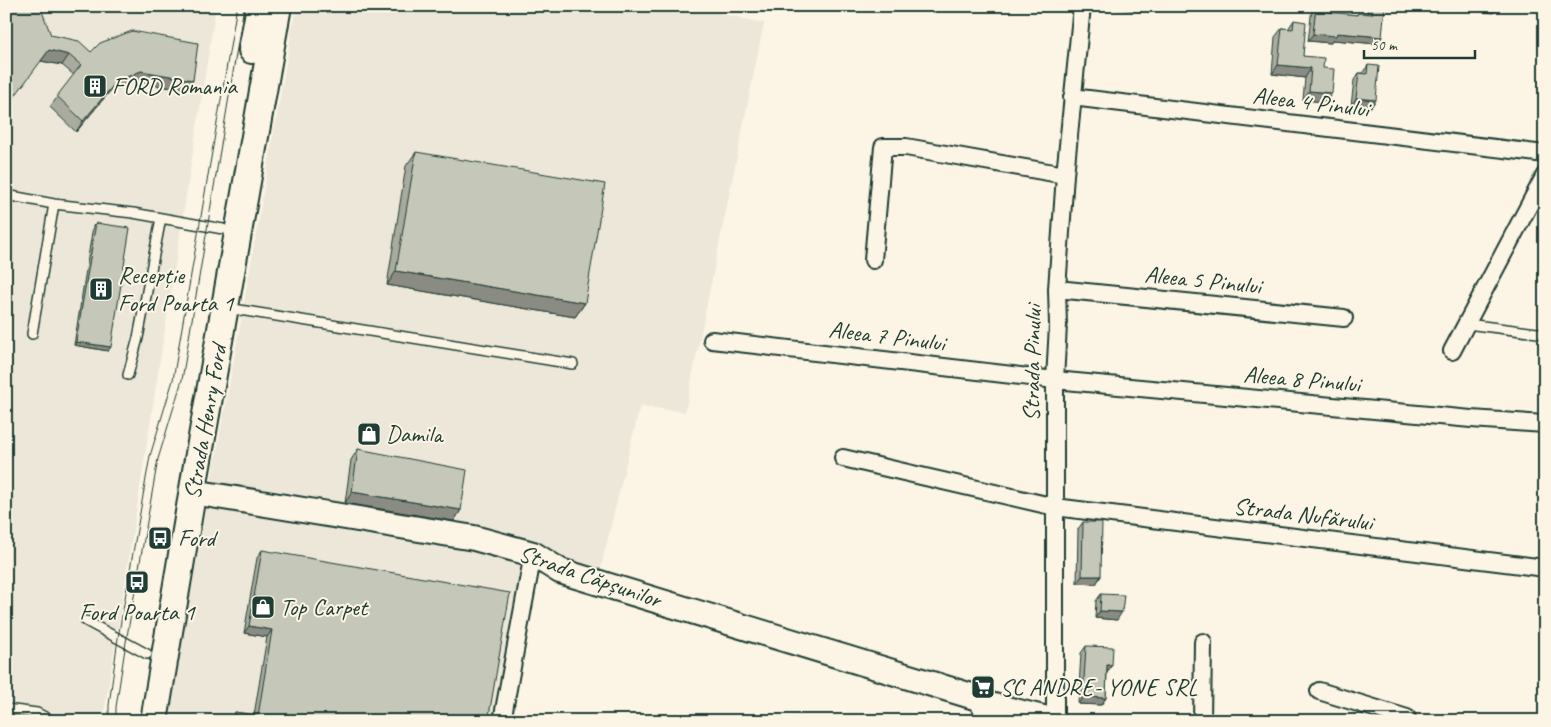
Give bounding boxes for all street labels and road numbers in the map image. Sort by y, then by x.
street label: Aleea 4 Pinului [1251,80,1373,124]
street label: Aleea 5 Pinului [1143,259,1265,301]
street label: Strada Pinului [1016,301,1048,422]
street label: Aleea 7 Pinului [827,314,949,358]
street label: Strada Henry Ford [177,339,234,501]
street label: Aleea 8 Pinului [1242,359,1364,399]
street label: Strada Nufărului [1232,491,1378,538]
street label: Strada Căpșunilor [515,538,667,615]

